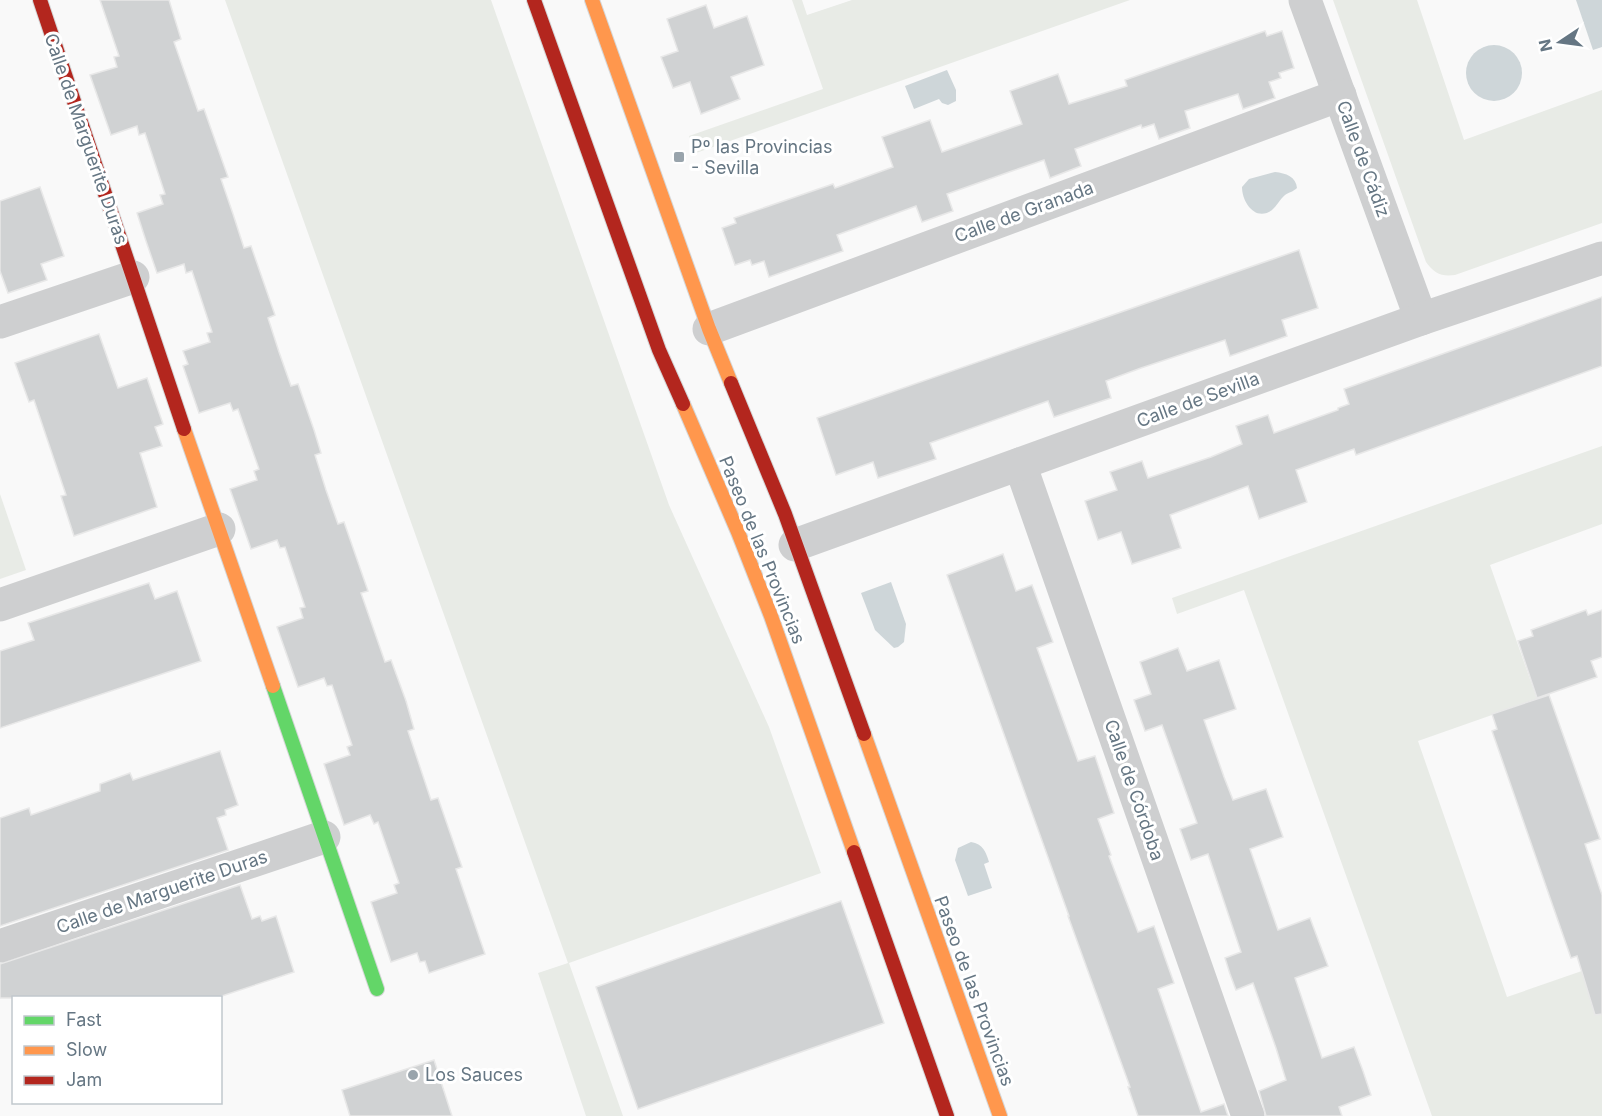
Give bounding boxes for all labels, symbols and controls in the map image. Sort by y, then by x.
north arrow [1530,12,1590,72]
street label: Calle de Marguerite Duras [40,31,133,247]
text: N [1534,37,1557,54]
street label: Calle de Cádiz [1333,98,1394,220]
place label: Pº las Provincias - Sevilla [691,136,832,178]
marker: Pº las Provincias - Sevilla [672,150,686,164]
street label: Calle de Granada [952,177,1096,246]
street label: Calle de Sevilla [1134,368,1262,431]
street label: Paseo de las Provincias [715,453,810,647]
street label: Calle de Córdoba [1101,717,1168,863]
street label: Calle de Marguerite Duras [54,845,270,938]
street label: Paseo de las Provincias [930,893,1019,1089]
legend [12,996,222,1104]
text: Fast [66,1009,102,1030]
text: Slow [66,1039,107,1060]
place label: Los Sauces [425,1064,523,1085]
marker: Los Sauces [406,1068,420,1082]
text: Jam [66,1069,102,1090]

